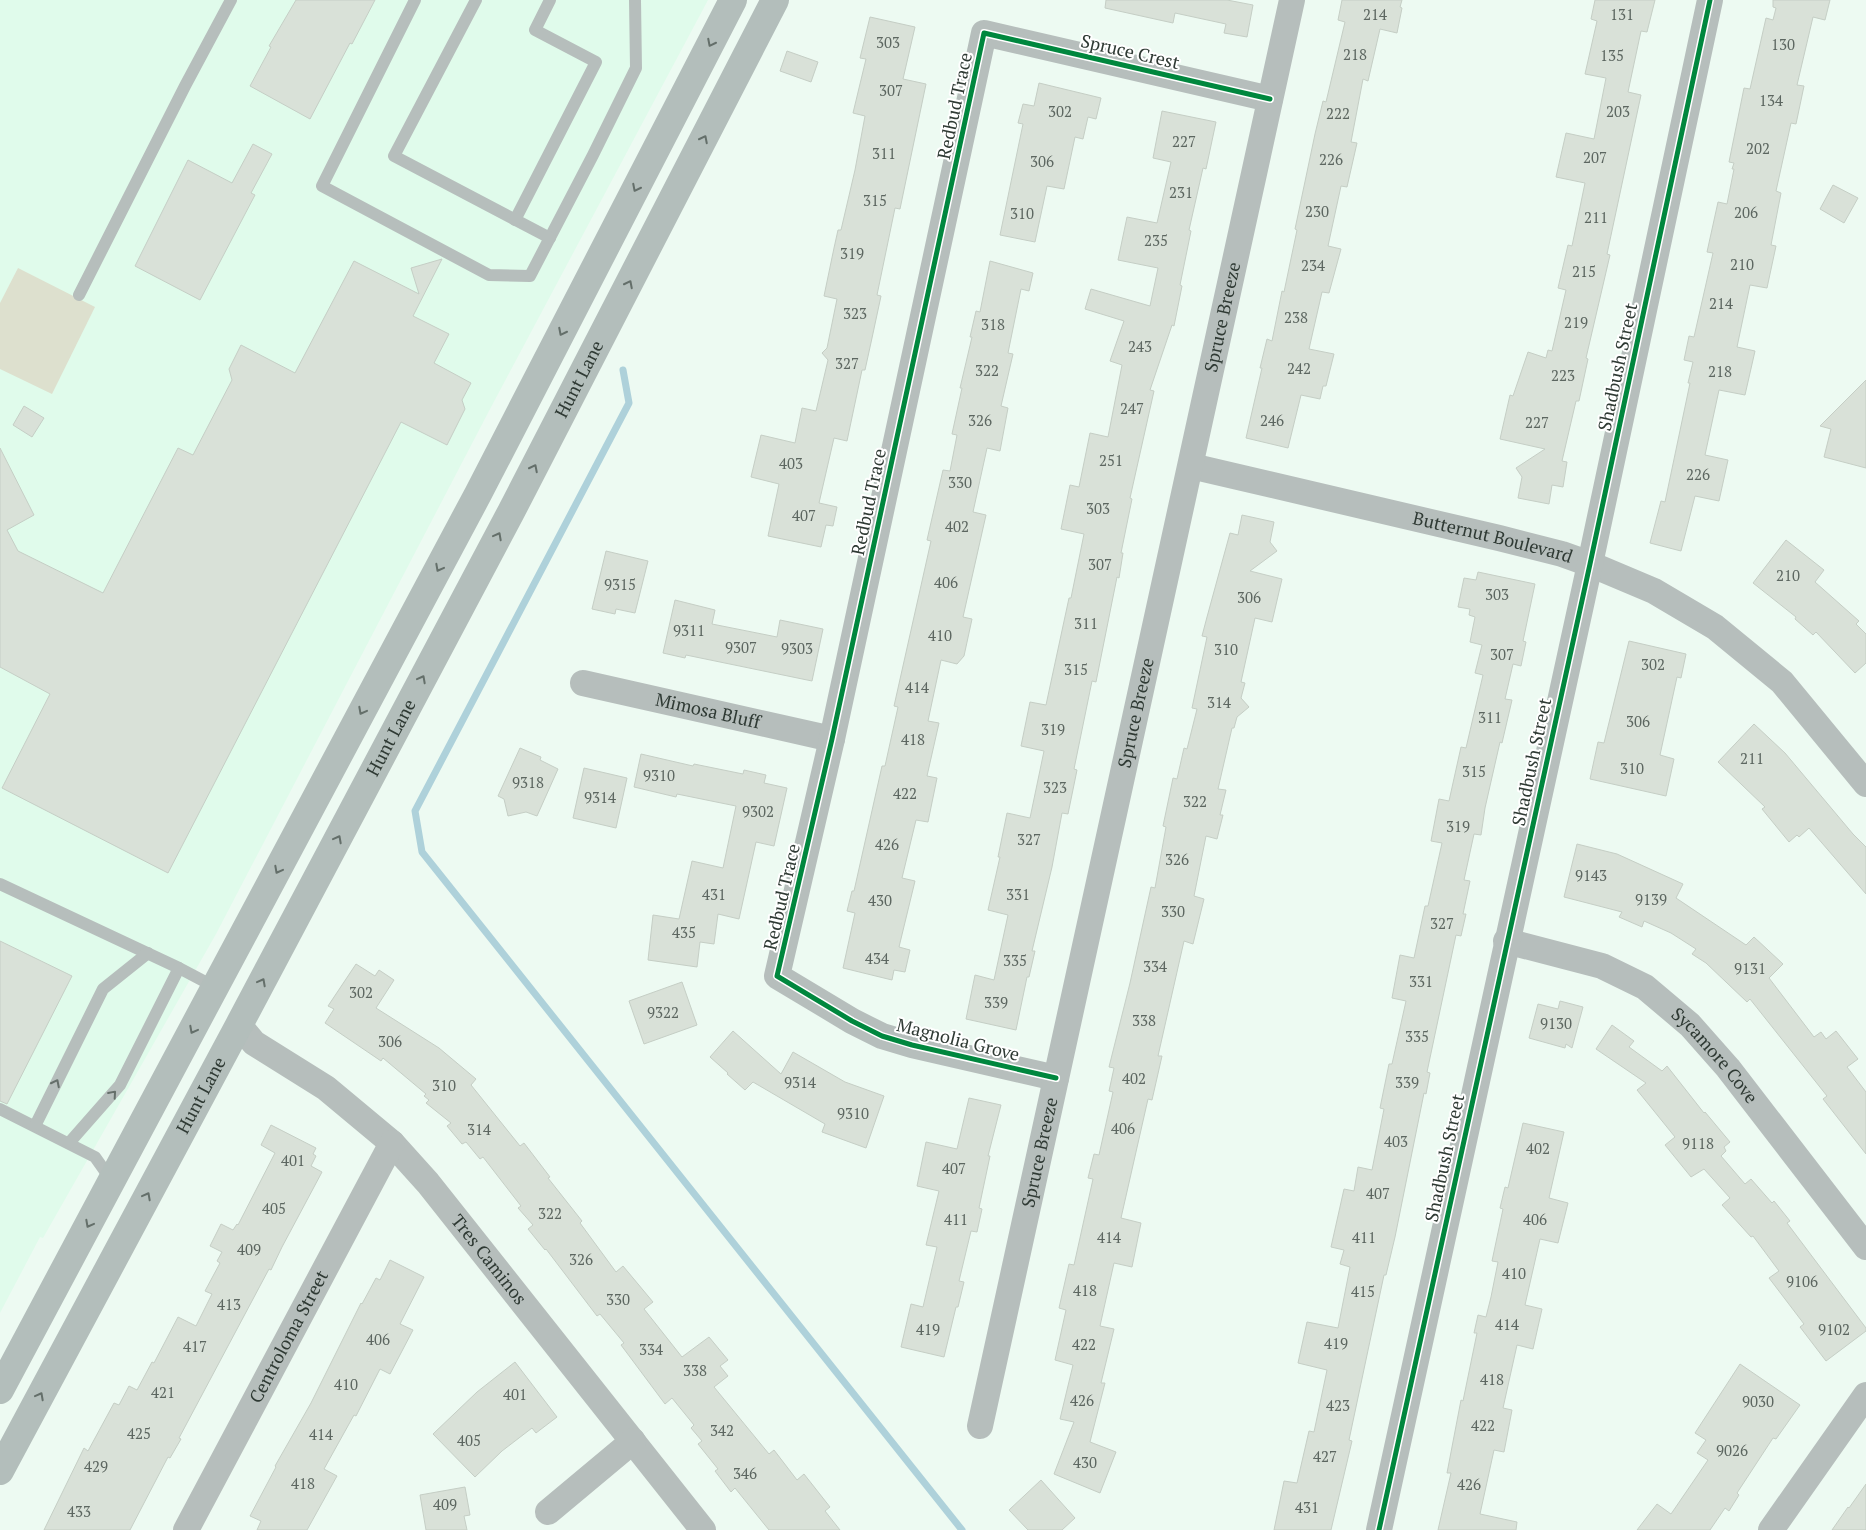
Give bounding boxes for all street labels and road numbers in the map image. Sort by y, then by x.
street label: Spruce Crest [1079,28,1182,74]
street label: Redbud Trace [931,50,977,161]
street label: Spruce Breeze [1198,260,1245,374]
street label: Shadbush Street [1592,300,1642,433]
street label: Hunt Lane [549,336,608,422]
street label: Redbud Trace [845,446,891,557]
street label: Butternut Boulevard [1411,505,1576,568]
street label: Spruce Breeze [1111,655,1159,770]
street label: Mimosa Bluff [653,687,765,734]
street label: Hunt Lane [360,695,421,780]
street label: Shadbush Street [1506,695,1556,828]
street label: Redbud Trace [757,841,805,952]
street label: Sycamore Cove [1667,1001,1764,1108]
street label: Magnolia Grove [894,1012,1022,1066]
street label: Hunt Lane [170,1052,231,1138]
street label: Shadbush Street [1419,1091,1469,1224]
street label: Spruce Breeze [1015,1095,1063,1210]
street label: Tres Caminos [446,1209,533,1309]
street label: Centroloma Street [243,1265,333,1407]

